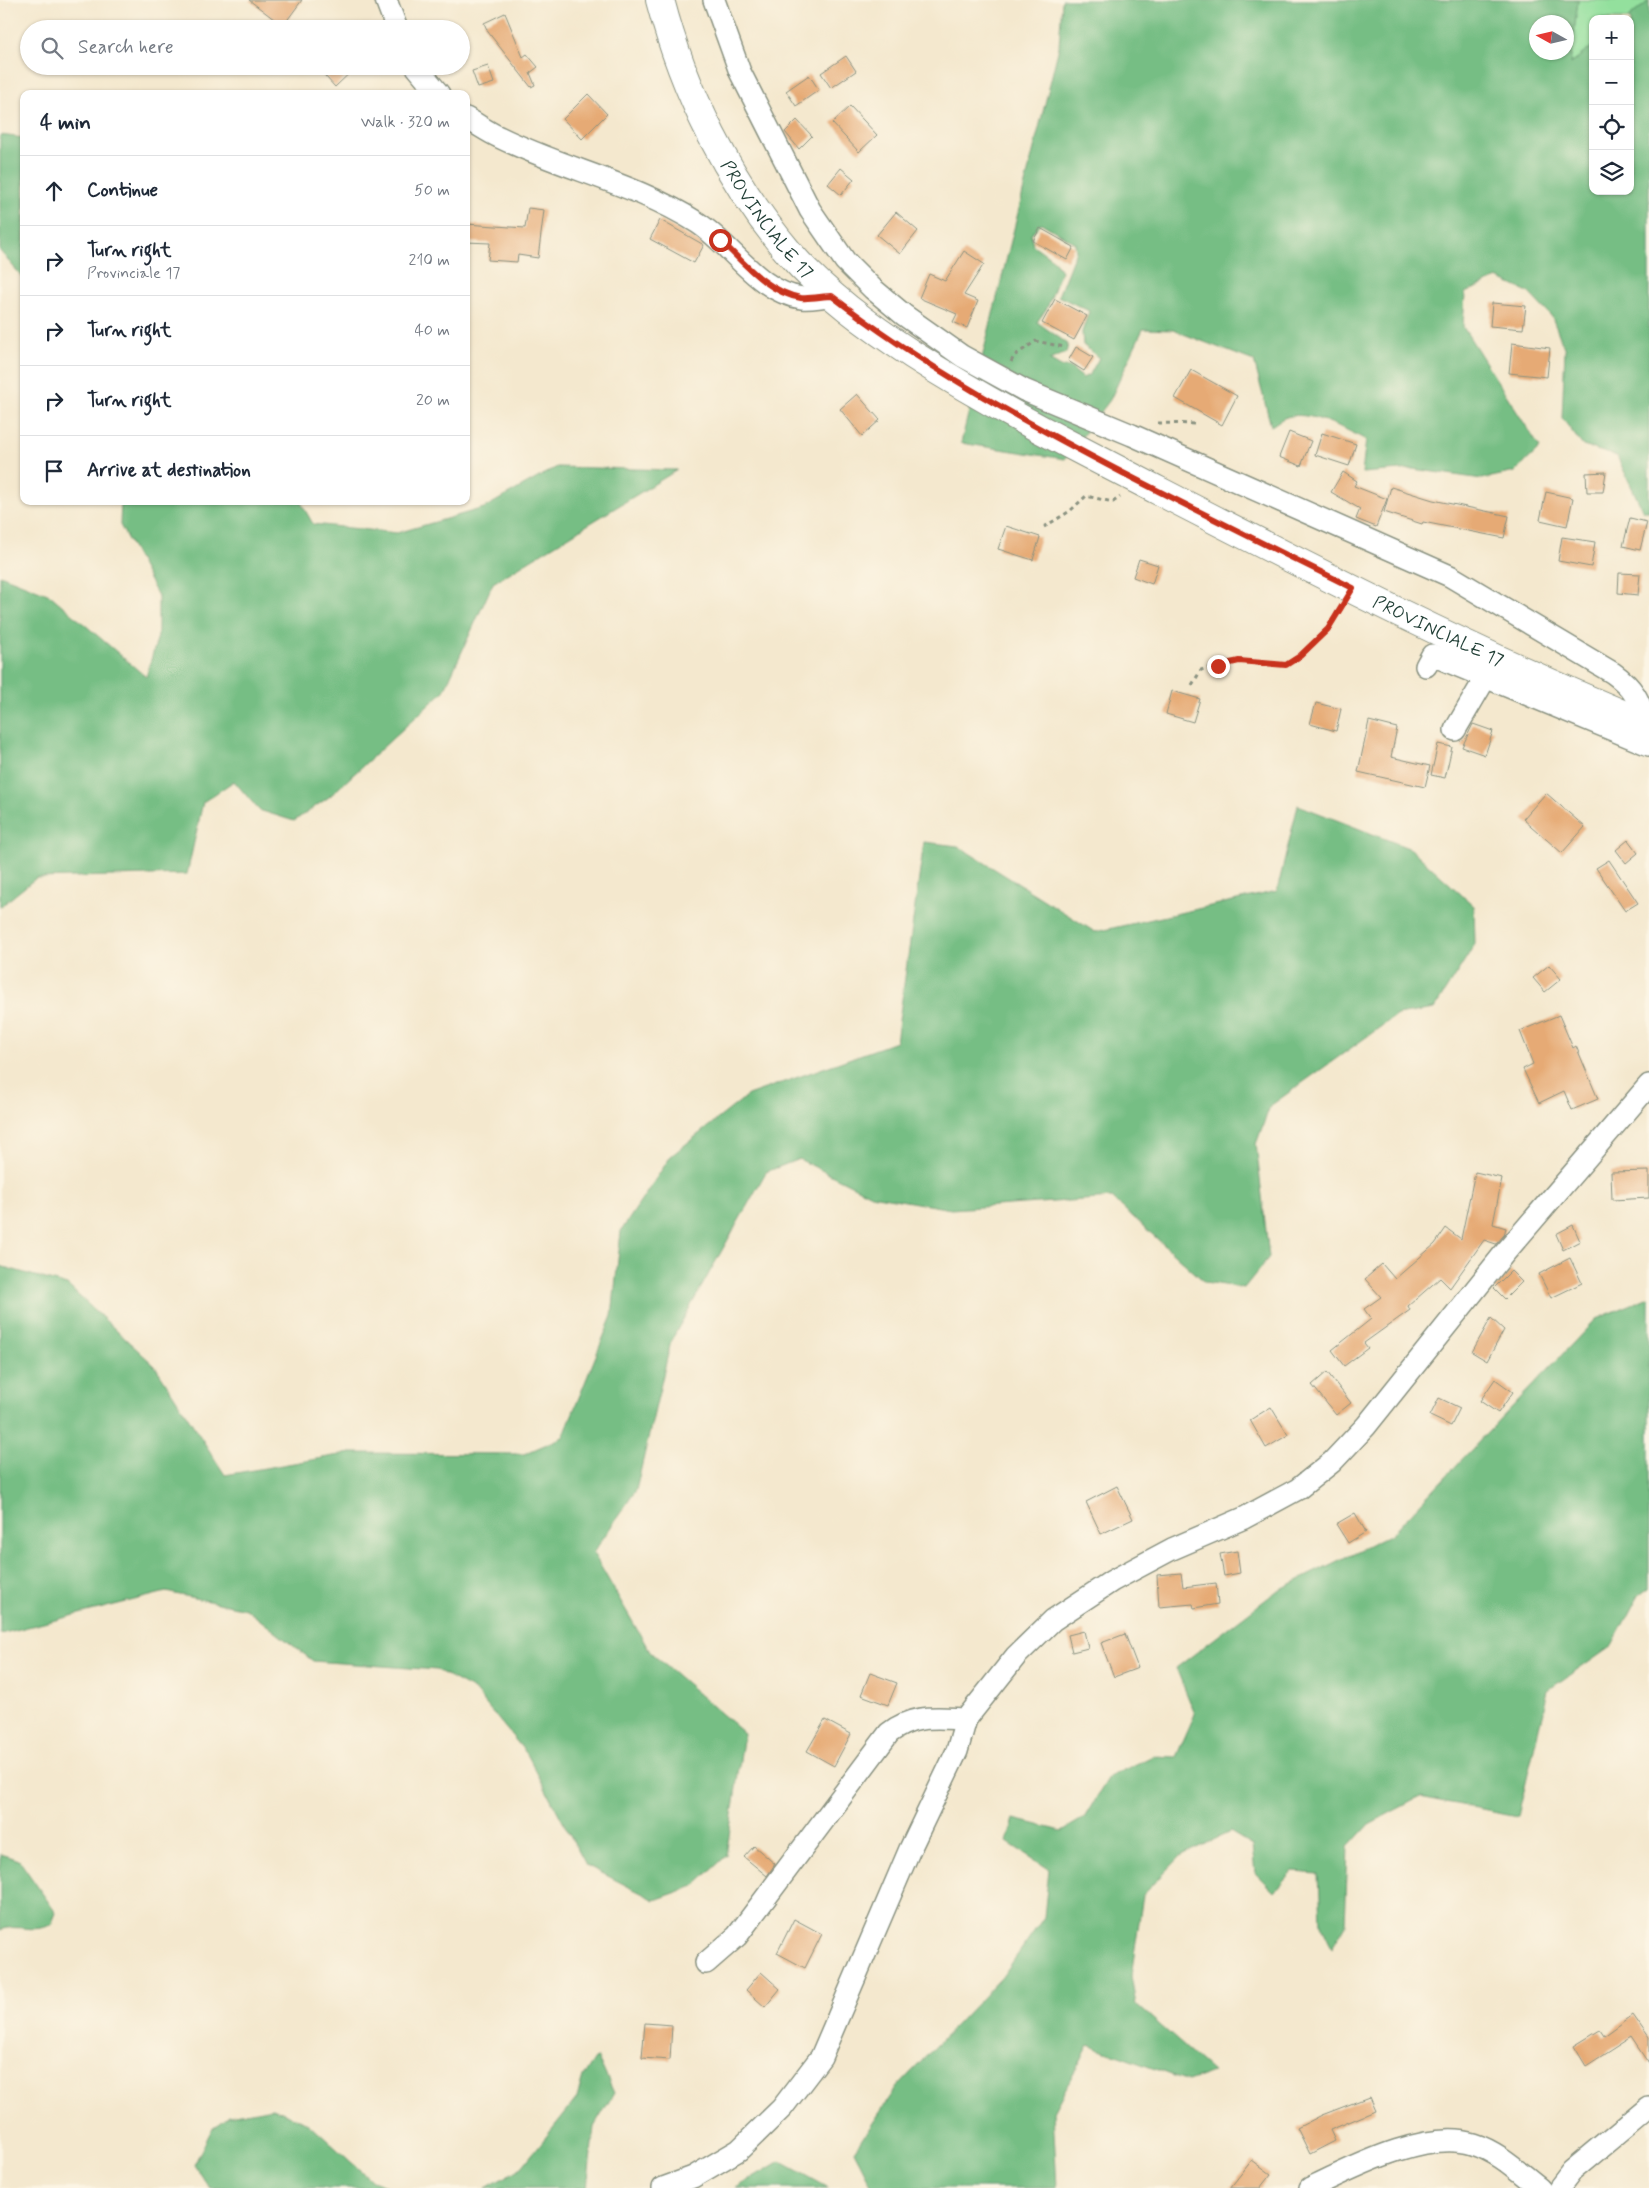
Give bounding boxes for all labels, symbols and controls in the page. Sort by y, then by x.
north arrow [1529,15,1574,60]
map controls [1589,15,1634,195]
button: + [1589,15,1634,60]
search box [20,20,470,75]
icon: search [38,34,66,62]
text: Search here [78,35,174,60]
button: − [1589,60,1634,105]
button: locate [1589,105,1634,150]
text: 4 min [40,109,91,137]
text: Walk · 320 m [361,112,450,133]
button: layers [1589,150,1634,195]
street label: PROVINCIALE 17 [714,156,818,285]
icon: ahead [40,177,68,205]
text: Continue [87,178,158,203]
text: 50 m [414,180,450,201]
route start [709,229,732,252]
text: Turn right [87,238,171,263]
icon: right [40,247,68,275]
text: 210 m [409,250,450,271]
text: Provinciale 17 [87,263,180,284]
icon: right [40,317,68,345]
text: Turn right [87,318,171,343]
text: 40 m [414,320,450,341]
icon: right [40,387,68,415]
text: Turn right [87,388,171,413]
text: 20 m [416,390,450,411]
icon: arrive [40,457,68,485]
text: Arrive at destination [87,458,251,483]
street label: PROVINCIALE 17 [1369,590,1507,673]
route end [1207,655,1230,678]

